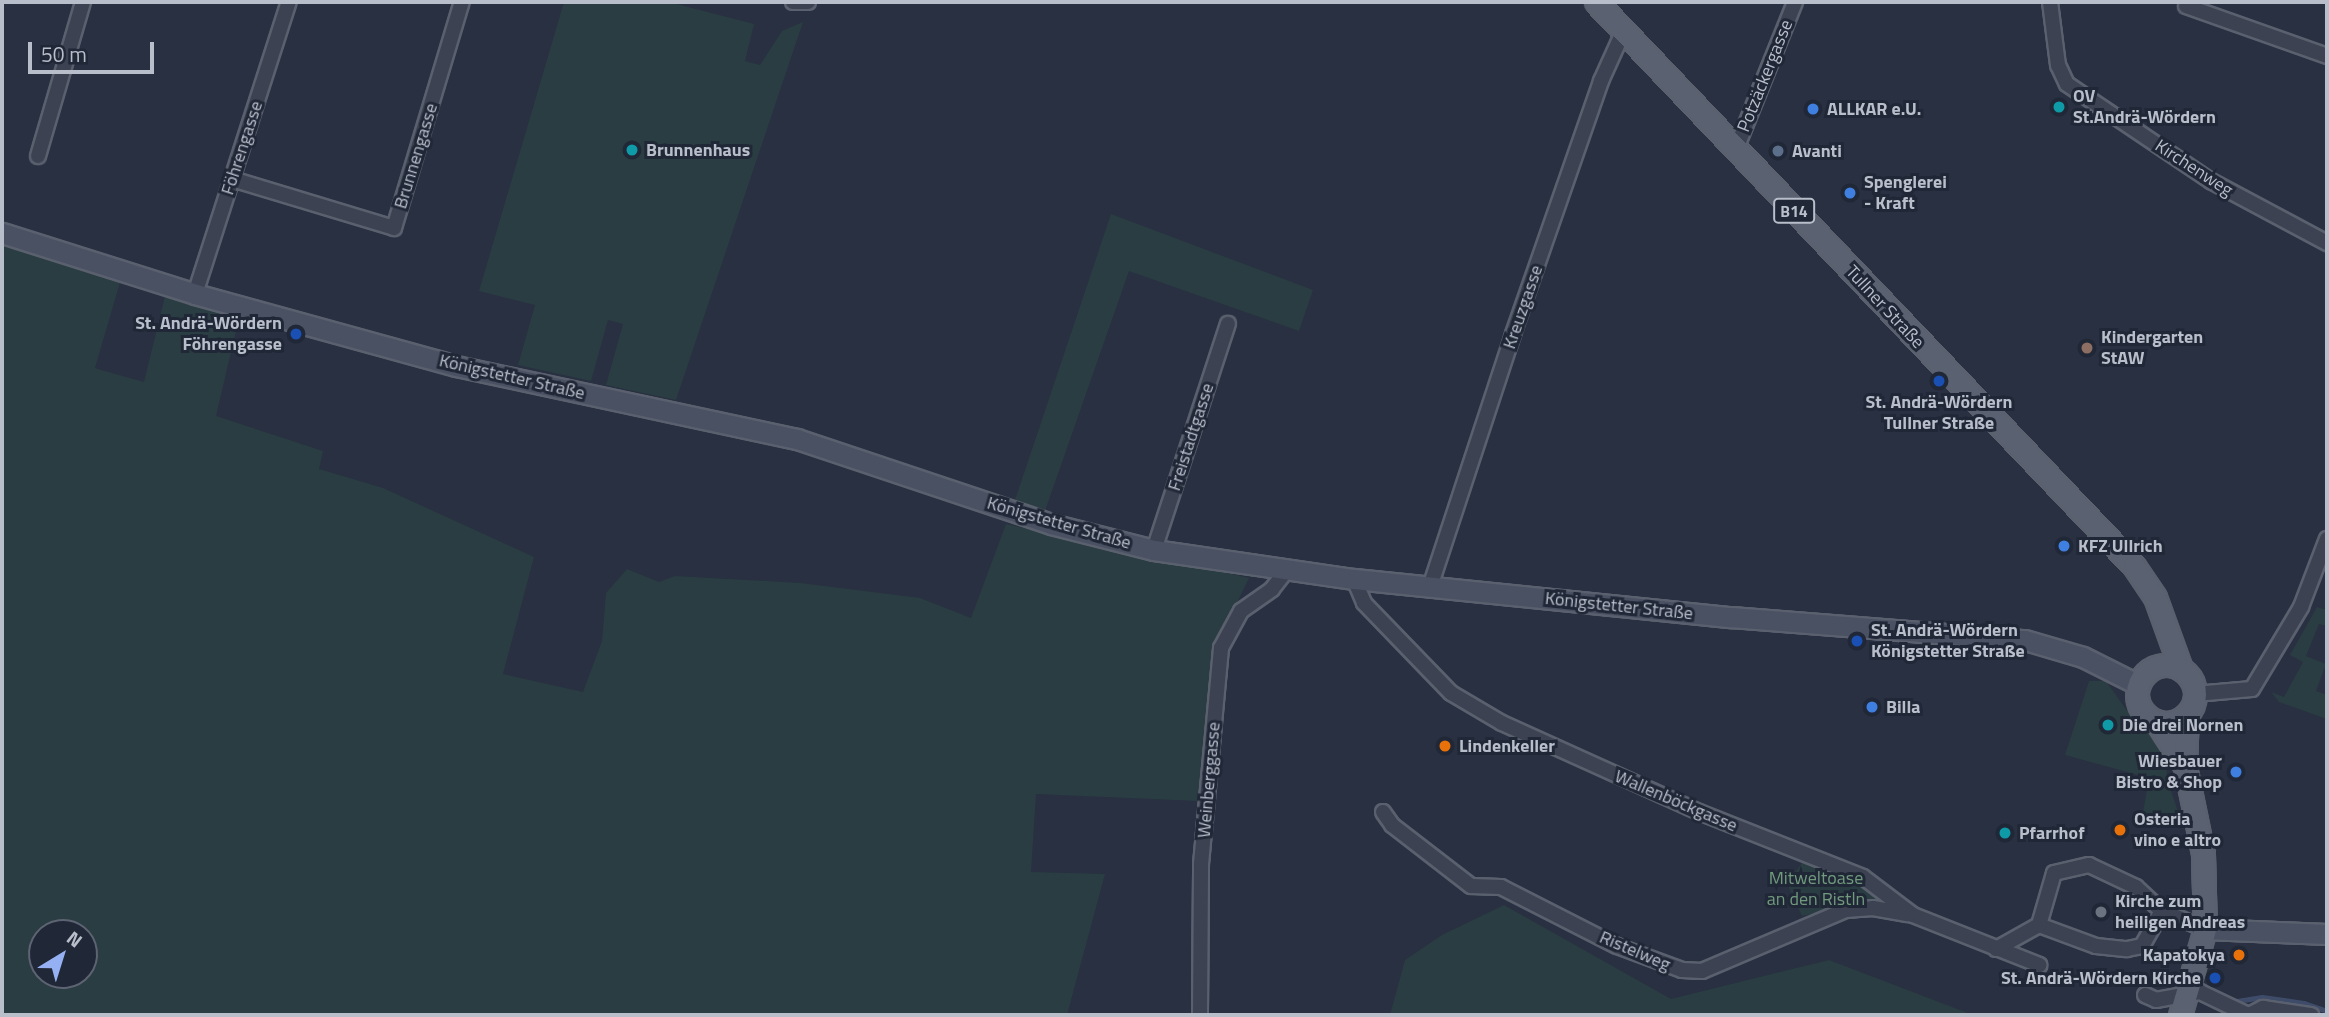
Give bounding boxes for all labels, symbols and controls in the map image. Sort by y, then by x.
street label: Potzäckergasse [1733,17,1797,135]
scale bar [32,28,158,72]
text: 50 m [41,38,87,70]
place label: OV St.Andrä-Wördern [2073,86,2216,128]
street label: Föhrengasse [217,98,267,198]
place label: ALLKAR e.U. [1827,98,1921,120]
marker: OV St.Andrä-Wördern [2051,99,2067,115]
street label: Brunnengasse [390,101,442,211]
marker: ALLKAR e.U. [1805,101,1821,117]
street label: Kirchenweg [2151,135,2237,201]
place label: Brunnenhaus [646,139,750,161]
place label: Avanti [1792,140,1842,162]
marker: Brunnenhaus [624,142,640,158]
marker: Avanti [1770,143,1786,159]
place label: Spenglerei - Kraft [1864,172,1947,214]
marker: Spenglerei - Kraft [1842,185,1858,201]
road number: B14 [1773,198,1815,224]
street label: Tullner Straße [1841,261,1929,353]
street label: Kreuzgasse [1499,262,1547,352]
place label: St. Andrä-Wördern Föhrengasse [135,313,282,356]
marker: St. Andrä-Wördern Föhrengasse [288,326,304,342]
place label: Kindergarten StAW [2101,327,2203,370]
marker: Kindergarten StAW [2079,340,2095,356]
street label: Königstetter Straße [437,350,587,404]
marker: St. Andrä-Wördern Tullner Straße [1931,373,1947,389]
street label: Freistadtgasse [1163,380,1219,494]
place label: St. Andrä-Wördern Tullner Straße [1866,392,2012,434]
street label: Königstetter Straße [985,492,1133,554]
place label: KFZ Ullrich [2078,535,2163,557]
marker: KFZ Ullrich [2056,538,2072,554]
street label: Königstetter Straße [1544,587,1694,625]
place label: St. Andrä-Wördern Königstetter Straße [1871,620,2025,662]
marker: St. Andrä-Wördern Königstetter Straße [1849,633,1865,649]
place label: Billa [1886,696,1921,718]
marker: Billa [1864,699,1880,715]
place label: Die drei Nornen [2122,714,2243,736]
marker: Die drei Nornen [2100,717,2116,733]
street label: Weinberggasse [1193,721,1225,839]
place label: Lindenkeller [1459,735,1555,757]
marker: Lindenkeller [1437,738,1453,754]
place label: Wiesbauer Bistro & Shop [2115,751,2222,794]
marker: Wiesbauer Bistro & Shop [2228,764,2244,780]
street label: Wallenböckgasse [1611,765,1741,837]
place label: Osteria vino e altro [2134,809,2221,852]
place label: Pfarrhof [2019,822,2085,844]
marker: Osteria vino e altro [2112,822,2128,838]
marker: Pfarrhof [1997,825,2013,841]
park label: Mitweltoase an den Ristln [1767,868,1865,910]
place label: Kirche zum heiligen Andreas [2115,891,2245,934]
marker: Kirche zum heiligen Andreas [2093,904,2109,920]
north arrow [28,919,98,989]
text: N [61,923,89,954]
street label: Ristelweg [1596,926,1674,976]
place label: Kapatokya [2143,944,2225,966]
marker: Kapatokya [2231,947,2247,963]
place label: St. Andrä-Wördern Kirche [2001,967,2201,989]
marker: St. Andrä-Wördern Kirche [2207,970,2223,986]

